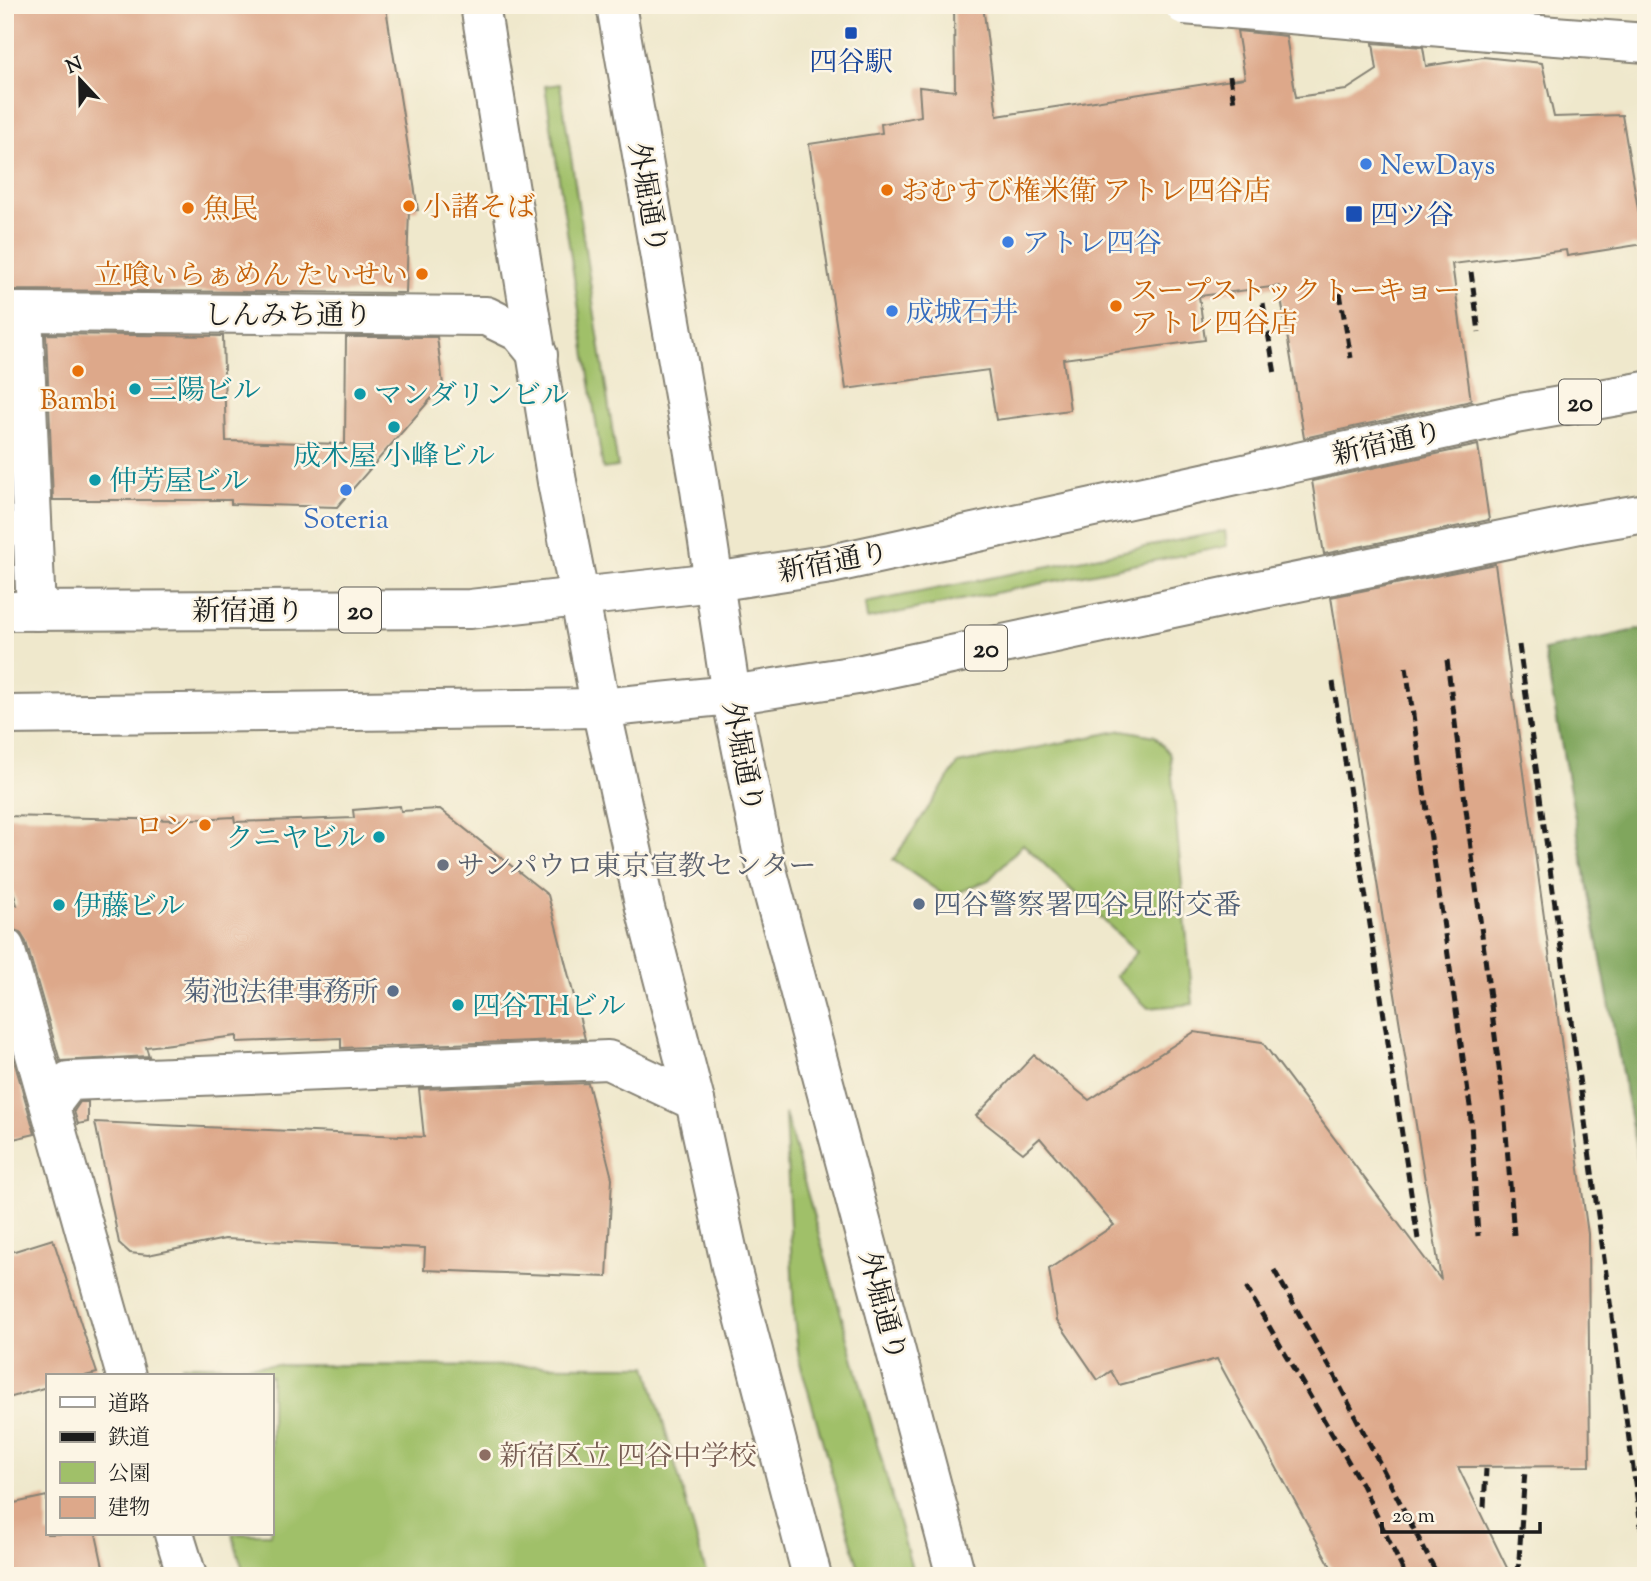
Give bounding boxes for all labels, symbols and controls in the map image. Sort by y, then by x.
marker: 四谷駅 [843,25,859,41]
place label: 四谷駅 [809,44,893,84]
north arrow [46,46,116,116]
text: N [62,51,87,82]
street label: 外堀通り [617,140,675,257]
place label: NewDays [1380,147,1495,187]
marker: NewDays [1358,156,1374,172]
place label: おむすび権米衛 アトレ四谷店 [901,173,1271,213]
marker: おむすび権米衛 アトレ四谷店 [879,182,895,198]
place label: 小諸そば [423,189,535,229]
place label: 魚民 [202,191,258,231]
place label: 四ツ谷 [1370,197,1454,237]
marker: 小諸そば [401,198,417,214]
marker: 魚民 [180,200,196,216]
marker: 四ツ谷 [1344,204,1364,224]
place label: アトレ四谷 [1022,225,1162,265]
marker: アトレ四谷 [1000,234,1016,250]
place label: 立喰いらぁめん たいせい [94,257,408,297]
marker: 立喰いらぁめん たいせい [414,266,430,282]
place label: スープストックトーキョー アトレ四谷店 [1130,273,1461,345]
place label: 成城石井 [906,294,1018,334]
street label: しんみち通り [204,297,372,337]
marker: スープストックトーキョー アトレ四谷店 [1108,298,1124,314]
marker: 成城石井 [884,303,900,319]
marker: Bambi [70,363,86,379]
place label: 三陽ビル [149,372,261,412]
place label: マンダリンビル [374,377,569,417]
road number: 20 [1559,380,1601,424]
marker: 三陽ビル [127,381,143,397]
place label: Bambi [40,382,116,422]
marker: マンダリンビル [352,386,368,402]
street label: 新宿通り [1329,413,1447,477]
marker: 成木屋 小峰ビル [386,419,402,435]
place label: 成木屋 小峰ビル [293,438,495,478]
place label: 仲芳屋ビル [109,463,249,503]
marker: 仲芳屋ビル [87,472,103,488]
marker: Soteria [338,482,354,498]
place label: Soteria [303,501,389,541]
street label: 新宿通り [775,534,892,594]
road number: 20 [339,588,381,632]
street label: 新宿通り [192,593,304,633]
road number: 20 [965,626,1007,670]
street label: 外堀通り [711,699,771,816]
place label: ロン [135,808,191,848]
marker: ロン [197,817,213,833]
place label: クニヤビル [226,820,365,860]
marker: クニヤビル [371,829,387,845]
place label: サンパウロ東京宣教センター [457,848,817,888]
marker: サンパウロ東京宣教センター [435,857,451,873]
place label: 四谷警察署四谷見附交番 [933,887,1241,927]
place label: 伊藤ビル [73,888,185,928]
marker: 四谷警察署四谷見附交番 [911,896,927,912]
marker: 伊藤ビル [51,897,67,913]
place label: 菊池法律事務所 [183,974,379,1014]
marker: 菊池法律事務所 [385,983,401,999]
place label: 四谷THビル [472,988,626,1028]
marker: 四谷THビル [450,997,466,1013]
street label: 外堀通り [847,1248,915,1366]
legend [46,1374,273,1536]
text: 道路 [108,1390,150,1420]
text: 鉄道 [108,1424,150,1454]
place label: 新宿区立 四谷中学校 [499,1438,757,1478]
marker: 新宿区立 四谷中学校 [477,1447,493,1463]
text: 公園 [108,1460,150,1490]
scale bar [1382,1490,1539,1534]
text: 建物 [108,1494,150,1524]
text: 20 m [1392,1502,1435,1532]

